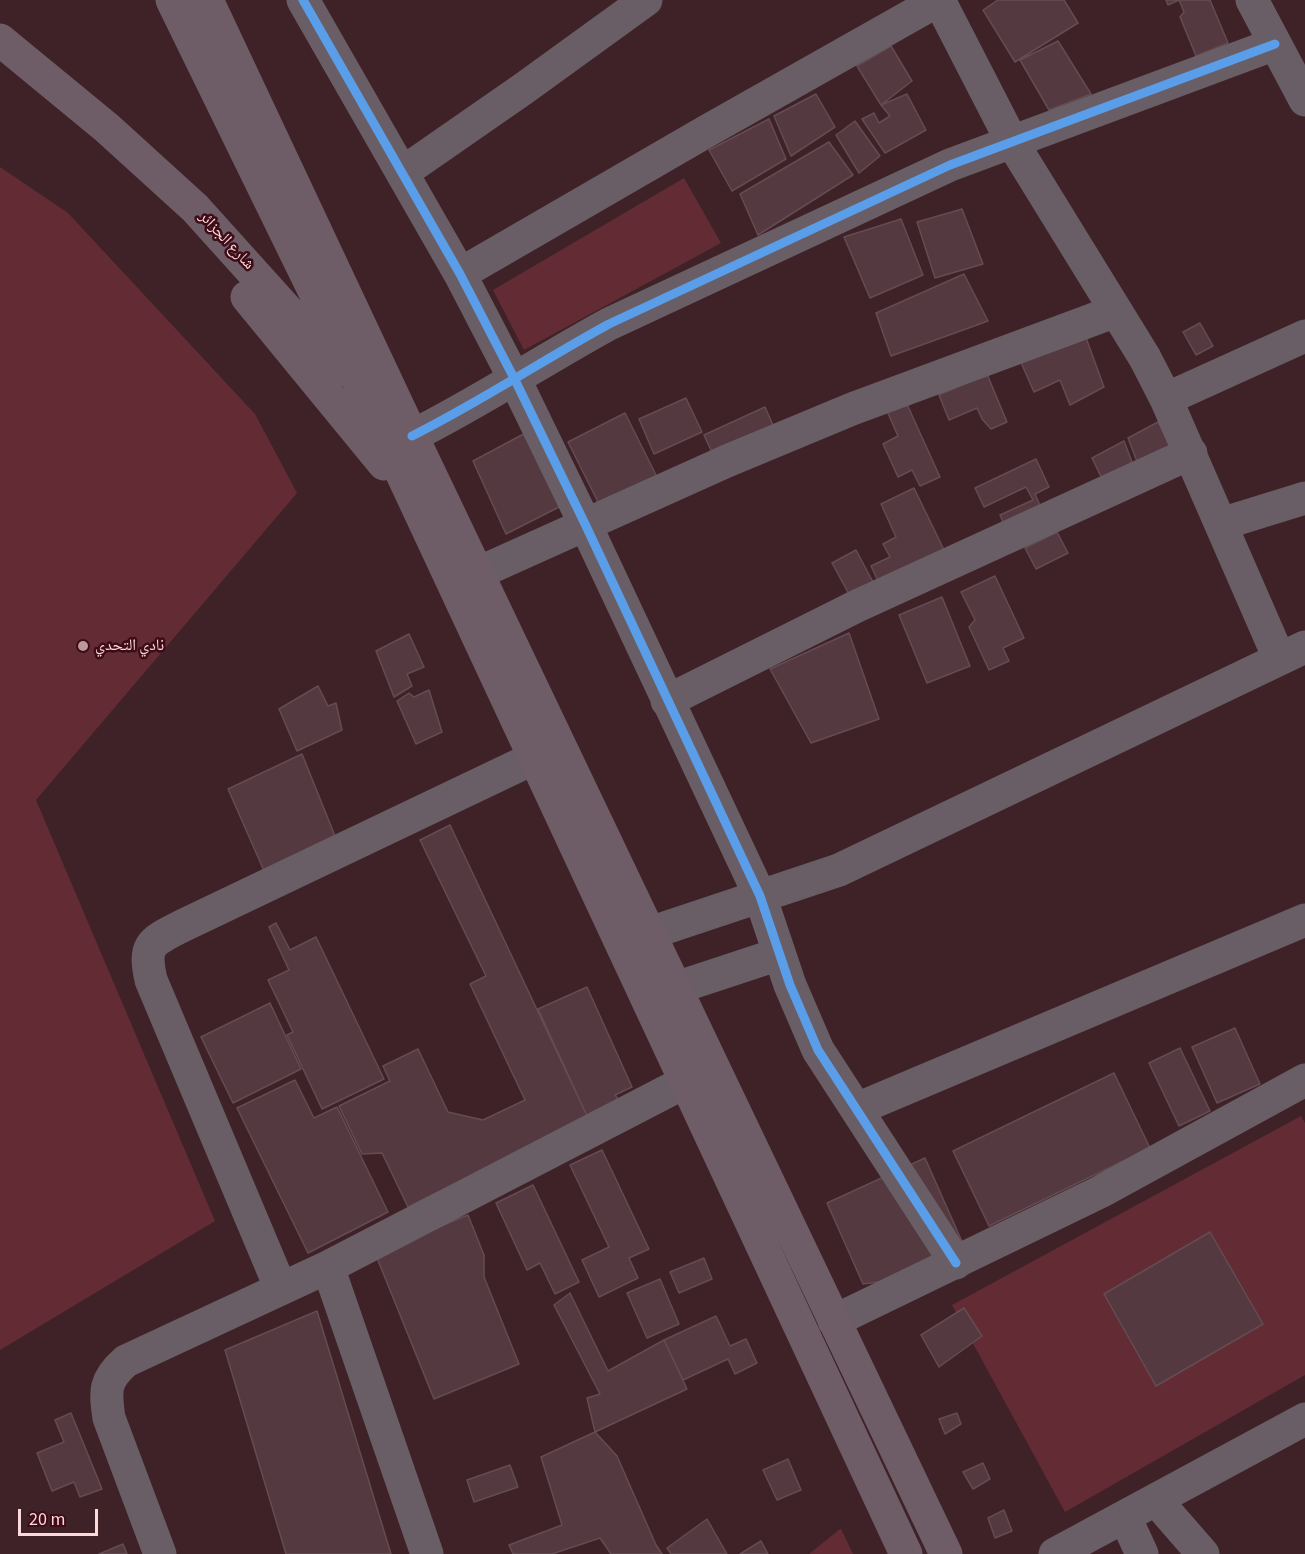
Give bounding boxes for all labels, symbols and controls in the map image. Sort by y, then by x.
street label: شارع الجزائر [194,208,258,274]
place label: نادي التحدي [95,636,164,656]
marker: نادي التحدي [76,639,90,653]
scale bar [21,1497,100,1535]
text: 20 m [29,1507,65,1532]

